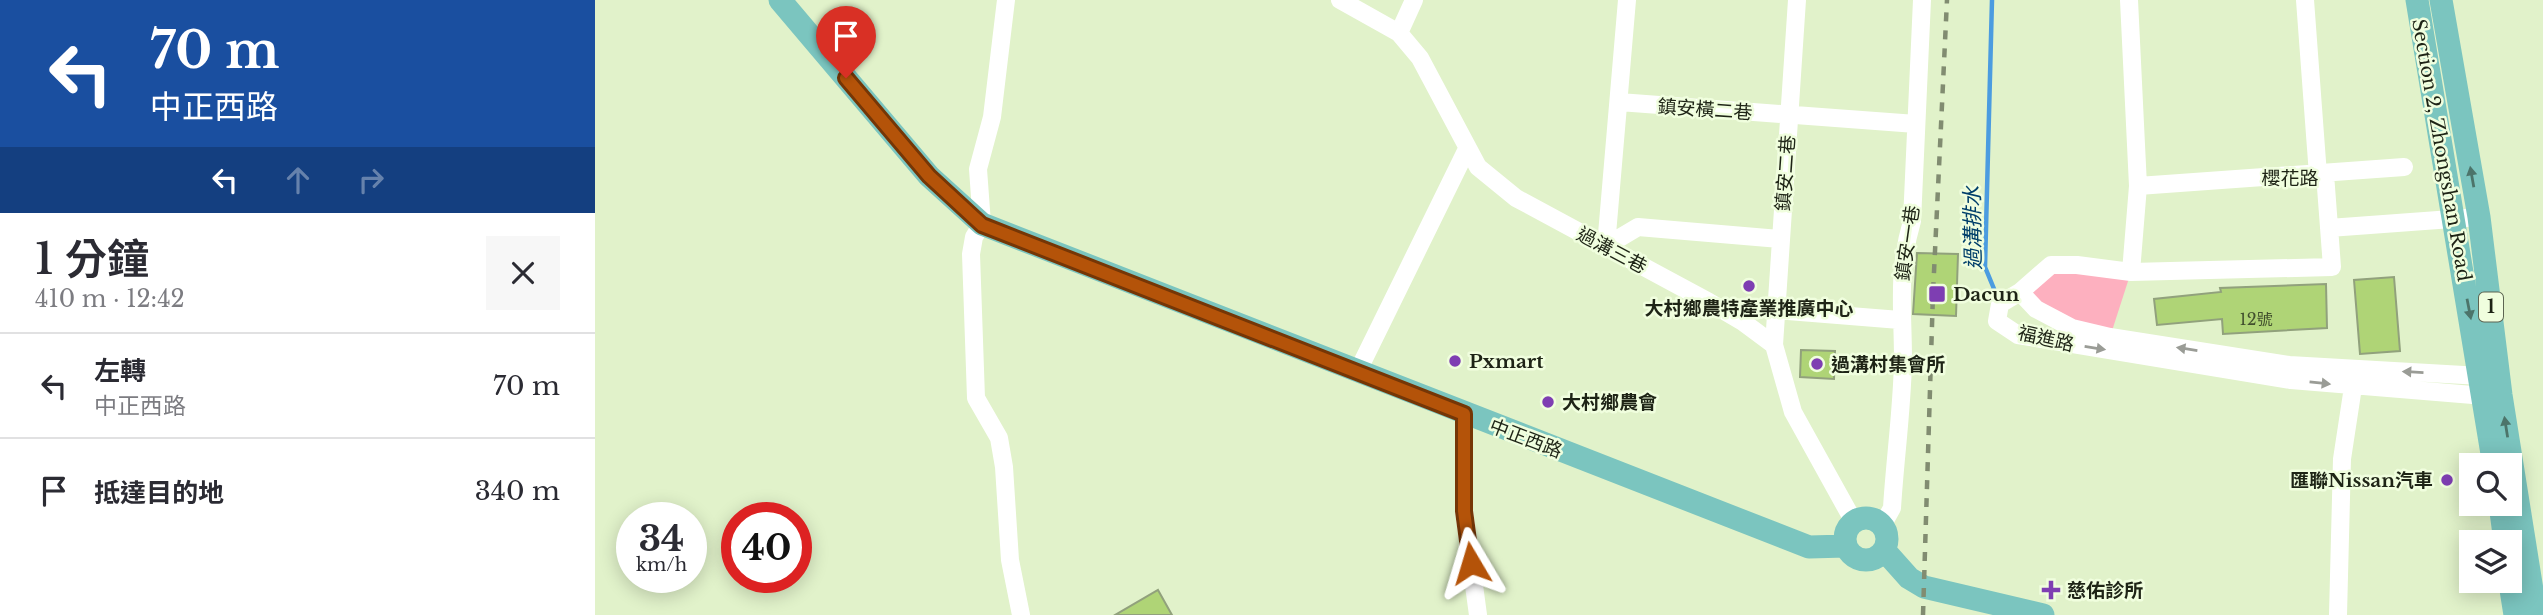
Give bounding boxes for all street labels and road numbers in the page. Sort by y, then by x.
street label: Section 2, Zhongshan Road [2407,17,2476,283]
street label: 鎮安橫二巷 [1657,95,1753,124]
street label: 鎮安二巷 [1771,134,1800,212]
street label: 櫻花路 [2261,167,2319,190]
street label: 鎮安一巷 [1891,204,1924,282]
street label: 過溝三巷 [1573,222,1651,278]
road number: 1 [2479,292,2503,321]
street label: 福進路 [2016,321,2076,356]
street label: 中正西路 [1486,414,1565,463]

